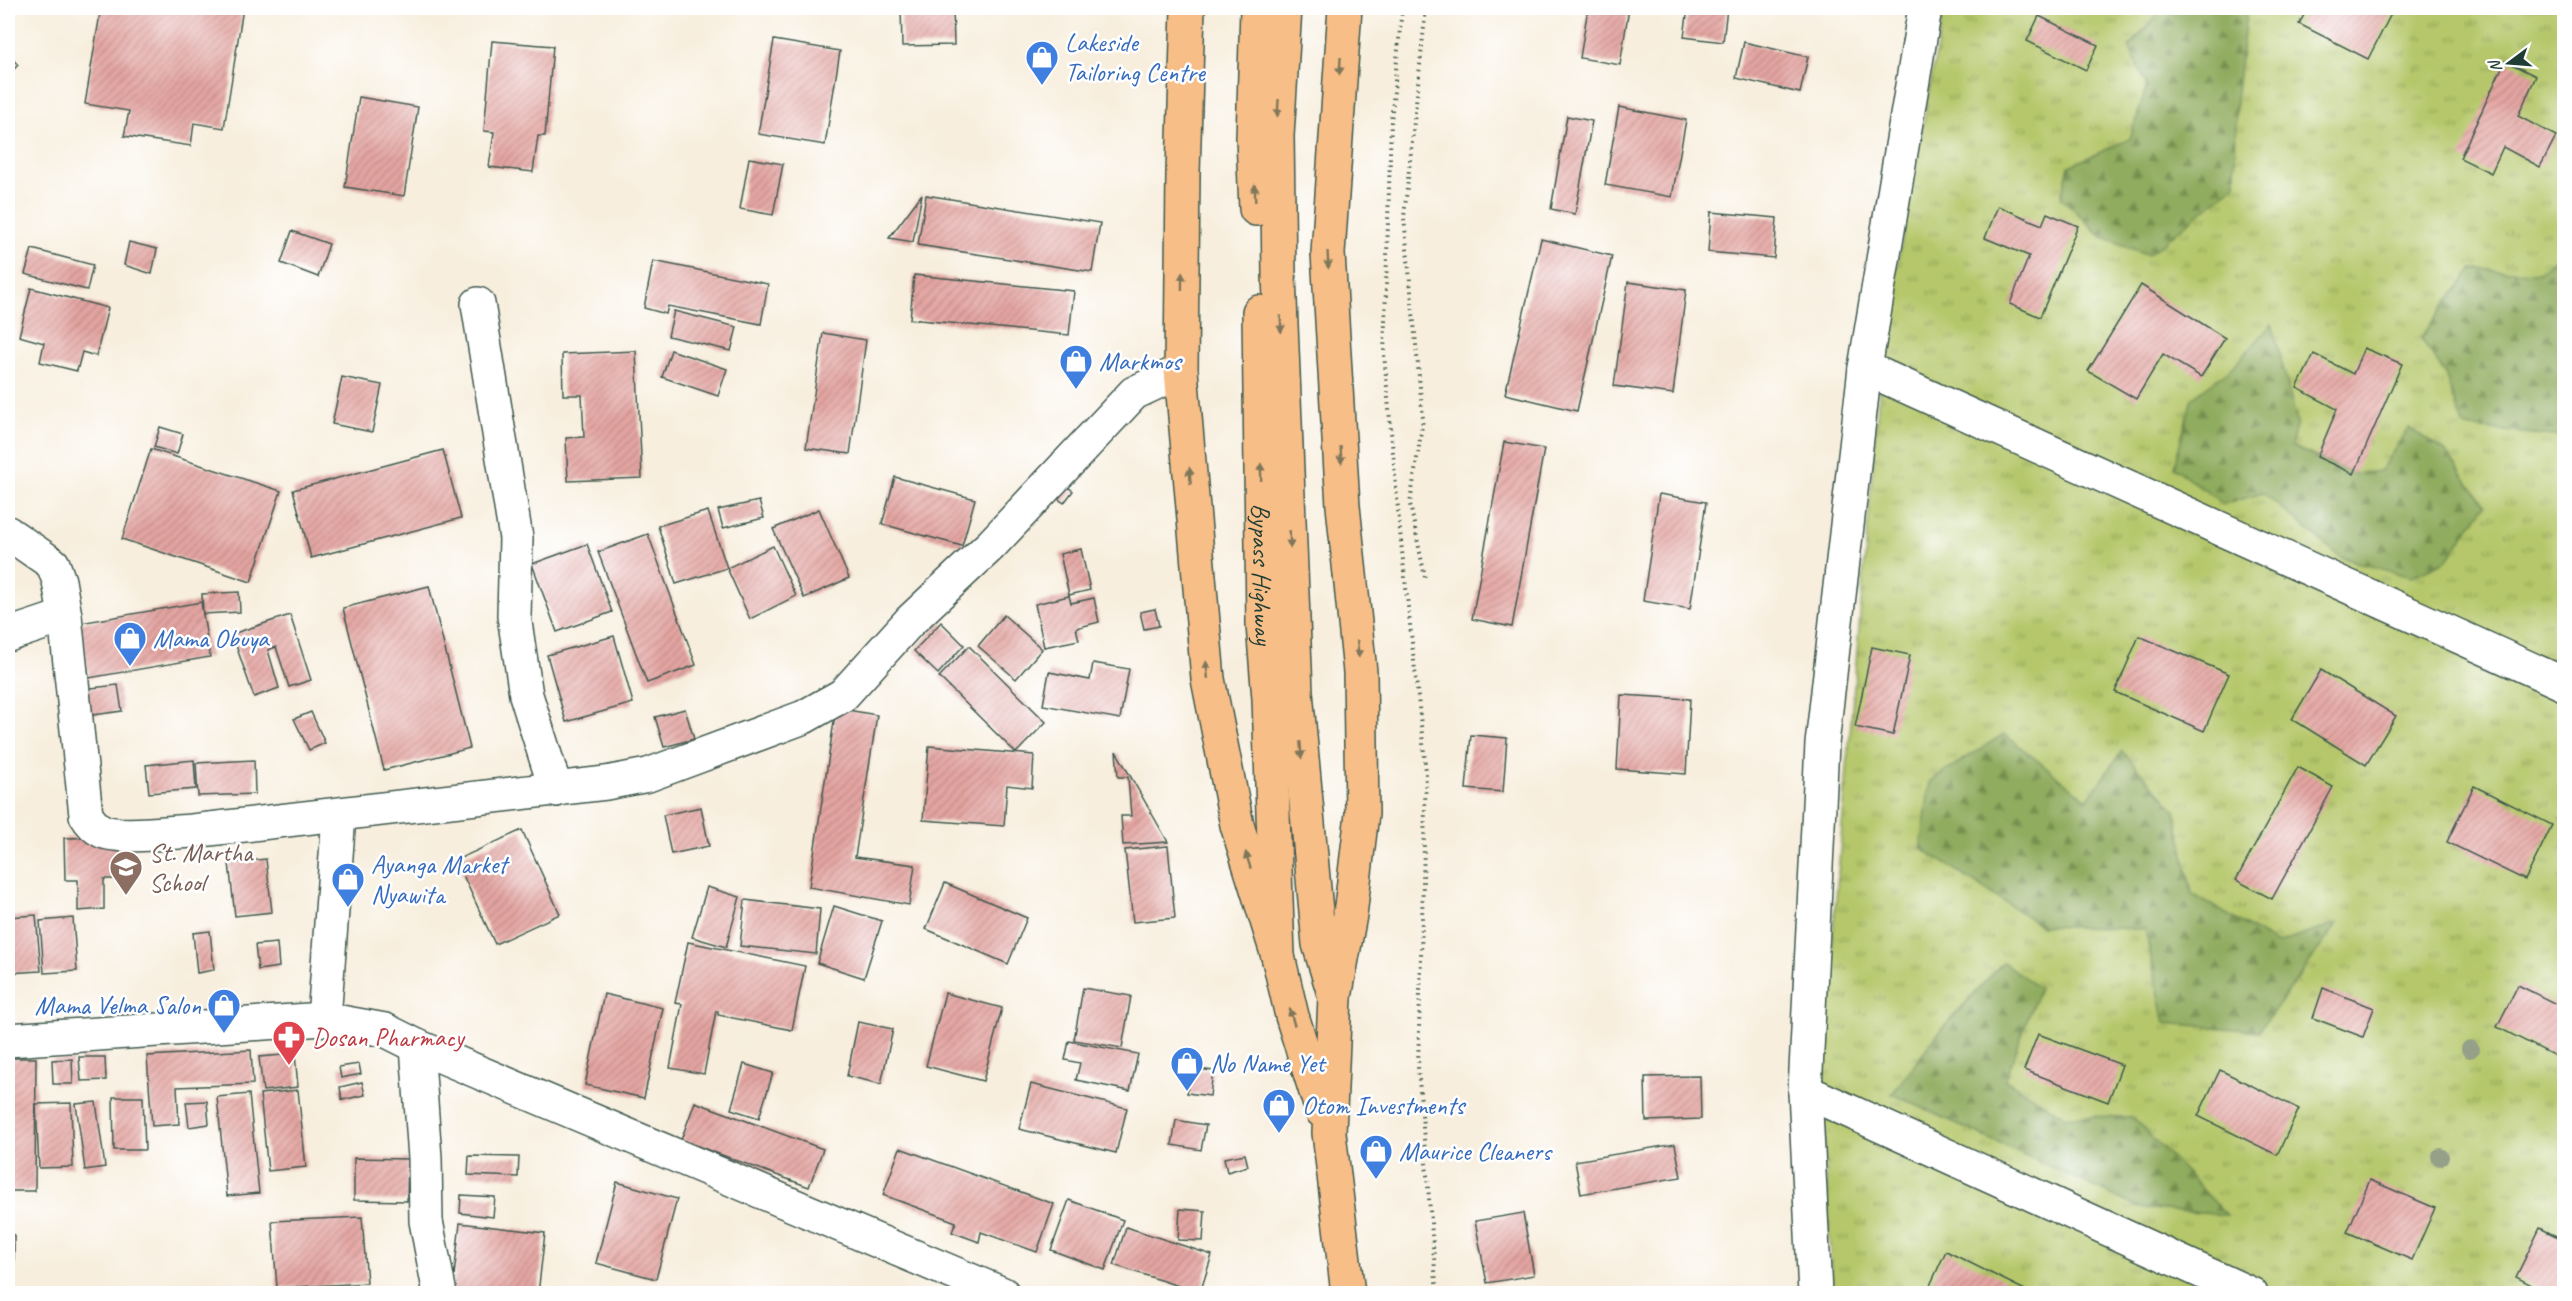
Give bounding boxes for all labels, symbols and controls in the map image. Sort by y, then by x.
place label: Lakeside Tailoring Centre [1065,26,1206,89]
north arrow [2479,33,2539,93]
shop icon: Lakeside Tailoring Centre [1024,39,1060,86]
one-way arrow [1335,56,1345,75]
text: N [2484,56,2507,74]
one-way arrow [1274,98,1283,117]
one-way arrow [1251,184,1260,203]
one-way arrow [1324,251,1333,270]
one-way arrow [1177,272,1187,291]
one-way arrow [1277,314,1286,333]
shop icon: Markmos [1058,343,1094,390]
place label: Markmos [1099,345,1183,378]
one-way arrow [1336,446,1345,465]
one-way arrow [1256,463,1266,482]
one-way arrow [1185,466,1194,485]
street label: Bypass Highway [1244,503,1281,648]
one-way arrow [1285,530,1294,549]
shop icon: Mama Obuya [112,620,148,667]
place label: Mama Obuya [153,622,270,655]
one-way arrow [1353,640,1363,659]
one-way arrow [1202,660,1212,679]
one-way arrow [1296,741,1306,760]
place label: St. Martha School [149,836,254,899]
place label: Ayanga Market Nyawita [371,848,510,911]
school or university icon: St. Martha School [108,849,144,896]
one-way arrow [1243,851,1252,869]
shop icon: Ayanga Market Nyawita [330,861,366,908]
shop icon: Mama Velma Salon [206,987,242,1034]
place label: Mama Velma Salon [35,989,201,1022]
one-way arrow [1287,1008,1296,1026]
pharmacy icon: Dosan Pharmacy [271,1019,307,1066]
place label: Dosan Pharmacy [312,1021,466,1054]
shop icon: No Name Yet [1169,1045,1205,1092]
place label: No Name Yet [1210,1047,1327,1080]
shop icon: Otom Investments [1261,1087,1297,1134]
place label: Otom Investments [1302,1089,1466,1122]
shop icon: Maurice Cleaners [1358,1133,1394,1180]
place label: Maurice Cleaners [1399,1135,1553,1168]

